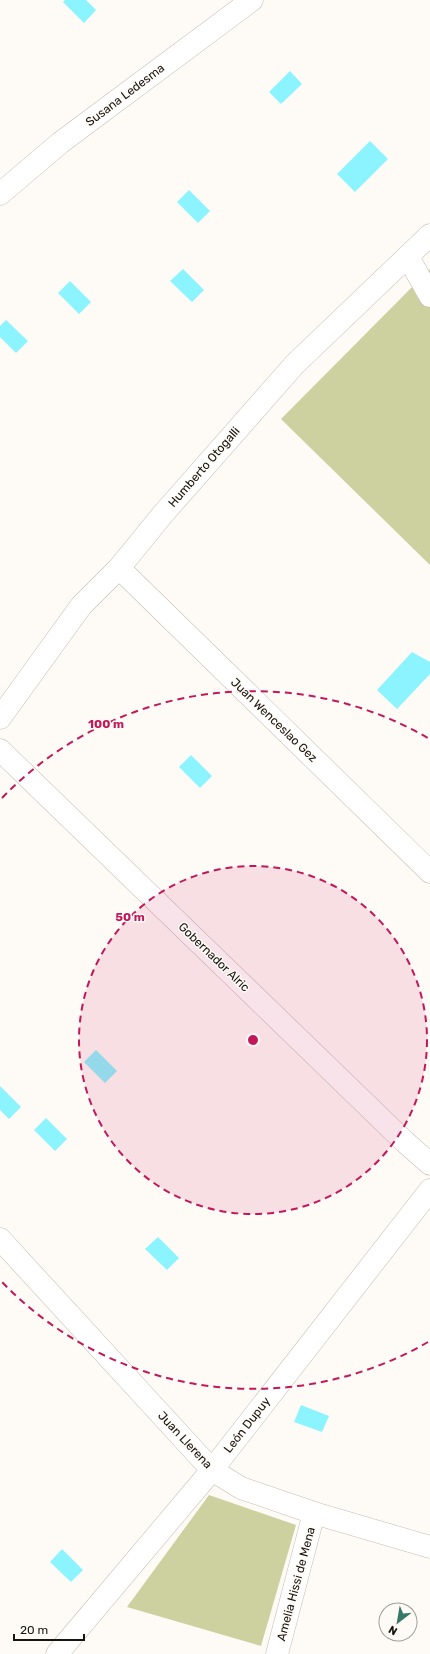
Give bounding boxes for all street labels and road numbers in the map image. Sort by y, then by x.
street label: Susana Ledesma [83,61,167,129]
street label: Humberto Otogalli [165,424,243,510]
street label: Juan Wenceslao Gez [228,675,320,765]
street label: Gobernador Alric [176,920,253,995]
street label: León Dupuy [221,1394,273,1456]
street label: Juan Llerena [155,1409,215,1471]
street label: Amelia Hissi de Mena [274,1526,318,1642]

